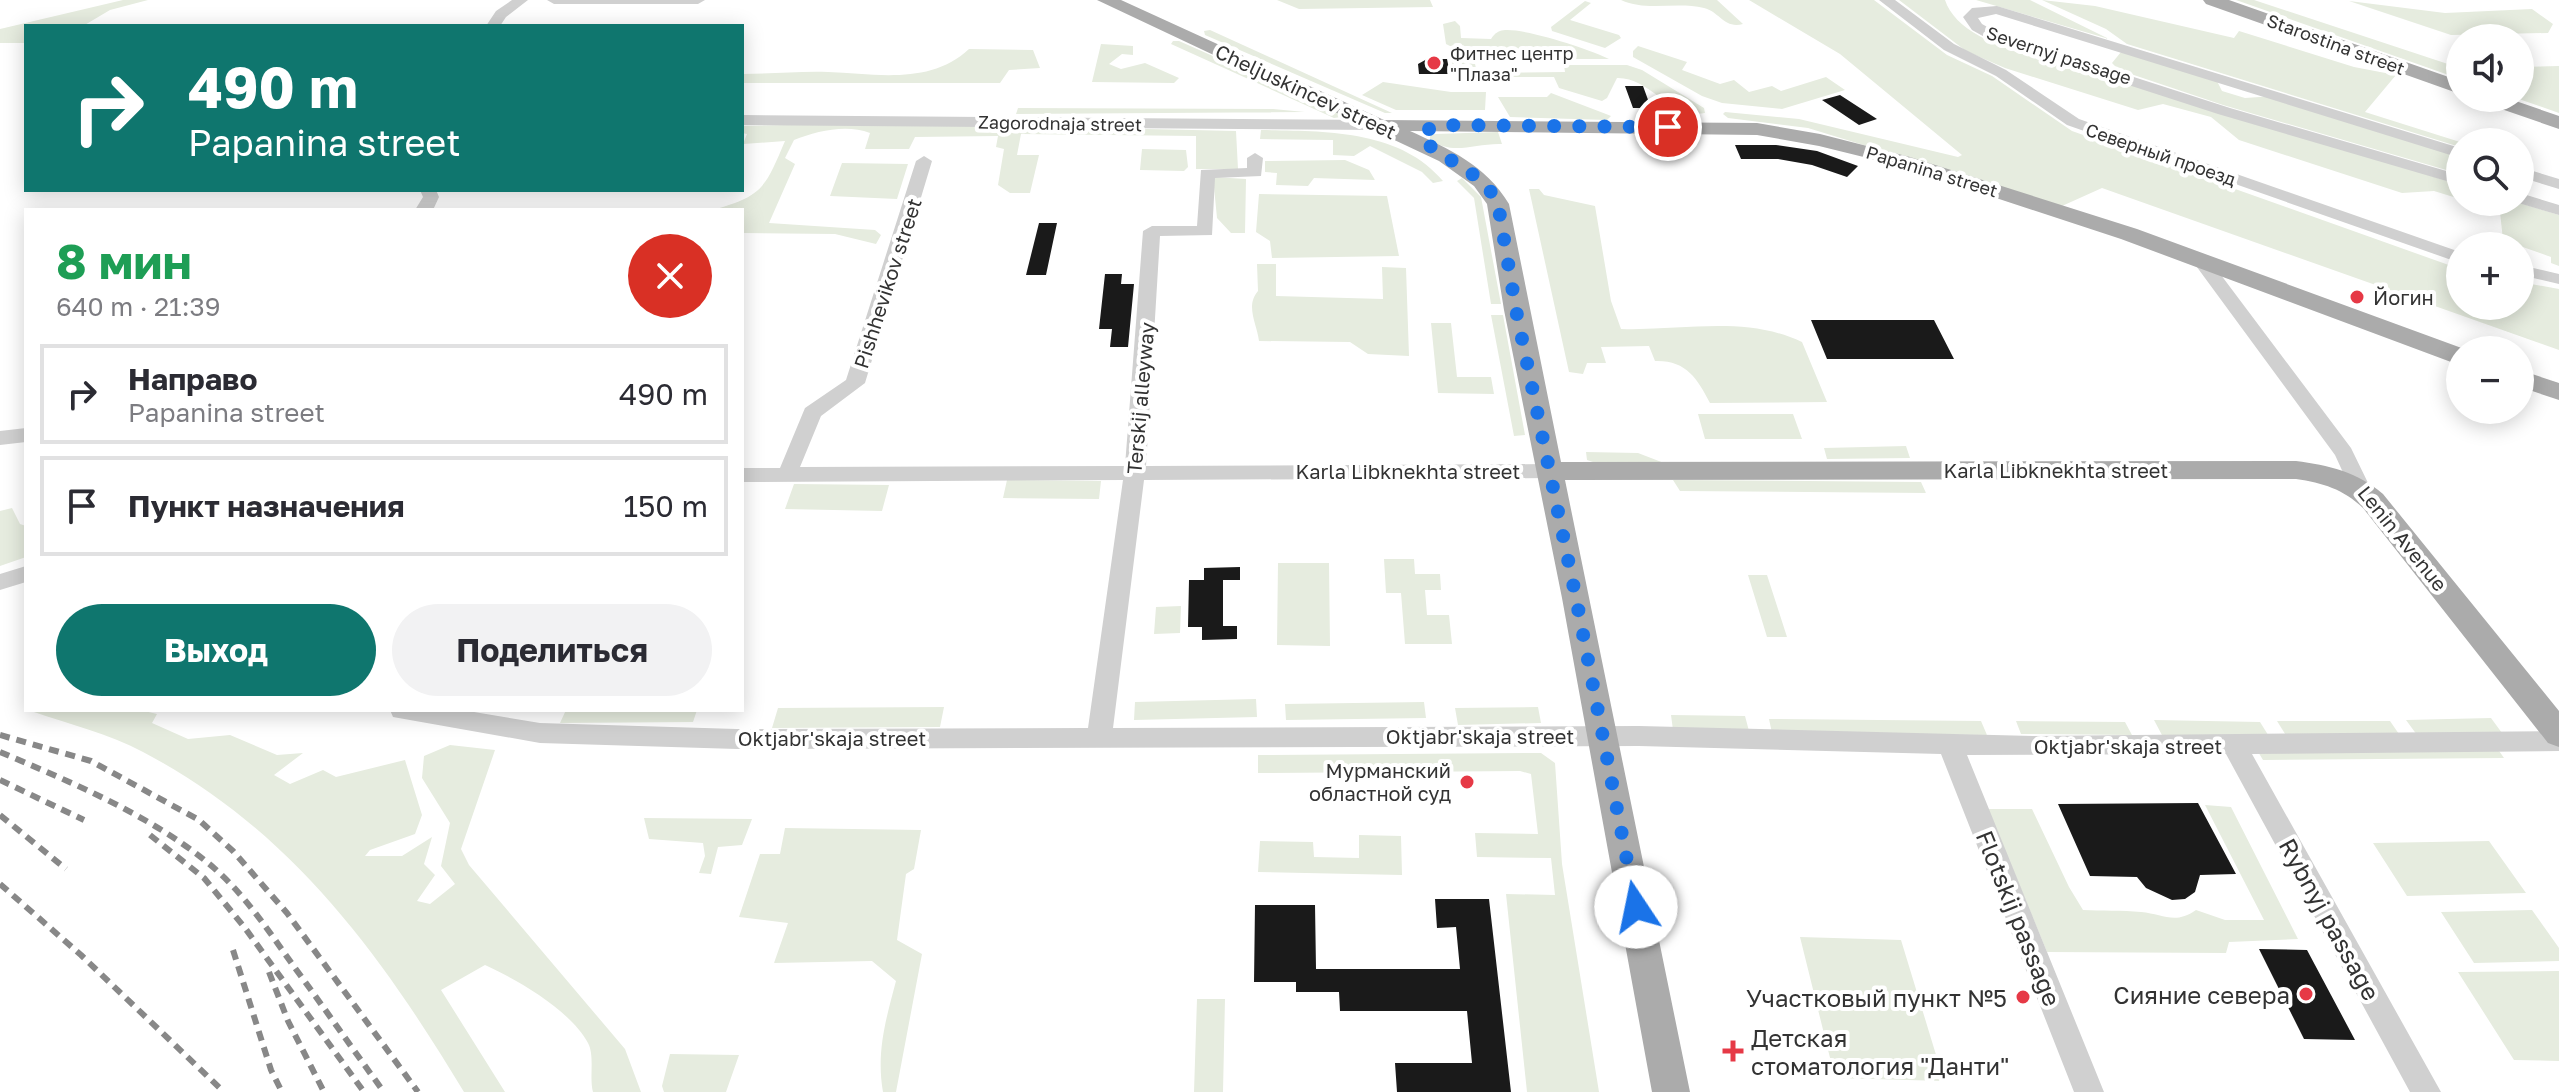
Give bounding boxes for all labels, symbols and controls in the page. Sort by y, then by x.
street label: Starostina street [2264,9,2408,79]
street label: Severnyj passage [1984,21,2134,89]
map controls [2446,24,2534,424]
button: sound [2446,24,2534,112]
street label: Cheljuskincev street [1212,39,1400,143]
place label: Фитнес центр "Плаза" [1450,42,1573,85]
text: 490 m [188,53,358,120]
marker: Фитнес центр "Плаза" [1425,54,1443,72]
icon: right [56,56,160,160]
pin [1634,93,1702,161]
icon: arrive [1646,105,1690,149]
street label: Zagorodnaja street [978,111,1142,135]
street label: Северный проезд [2083,118,2239,190]
text: Papanina street [188,121,461,164]
button: search [2446,128,2534,216]
street label: Papanina street [1864,141,2000,201]
street label: Pishhevikov street [848,195,926,371]
text: 8 мин [56,232,192,290]
button: + [2446,232,2534,320]
button: close [628,234,712,318]
place label: Йогин [2373,285,2434,309]
marker: Йогин [2348,288,2366,306]
text: 640 m · 21:39 [56,291,220,322]
street label: Terskij alleyway [1121,321,1159,475]
button: − [2446,336,2534,424]
text: Направо [128,361,257,397]
icon: right [60,372,104,416]
text: 490 m [619,376,708,412]
text: Papanina street [128,397,325,428]
street label: Karla Libknekhta street [1944,458,2168,482]
street label: Karla Libknekhta street [1296,459,1520,483]
street label: Lenin Avenue [2353,481,2453,595]
icon: arrive [60,484,104,528]
text: Пункт назначения [128,488,405,524]
text: 150 m [623,488,708,524]
button: Выход [56,604,376,696]
button: Поделиться [392,604,712,696]
street label: Oktjabr'skaja street [1386,724,1574,748]
street label: Oktjabr'skaja street [738,726,926,750]
street label: Oktjabr'skaja street [2034,734,2222,758]
place label: Мурманский областной суд [1309,758,1451,805]
marker: Мурманский областной суд [1458,773,1476,791]
street label: Flotskij passage [1971,826,2067,1010]
street label: Rybnyj passage [2274,833,2386,1005]
position arrow [1594,865,1678,949]
place label: Сияние севера [2113,980,2290,1009]
place label: Участковый пункт №5 [1746,983,2007,1012]
marker: Сияние севера [2297,985,2315,1003]
marker: Участковый пункт №5 [2014,988,2032,1006]
place label: Детская стоматология "Данти" [1751,1023,2009,1080]
marker: Детская стоматология "Данти" [1722,1040,1744,1062]

